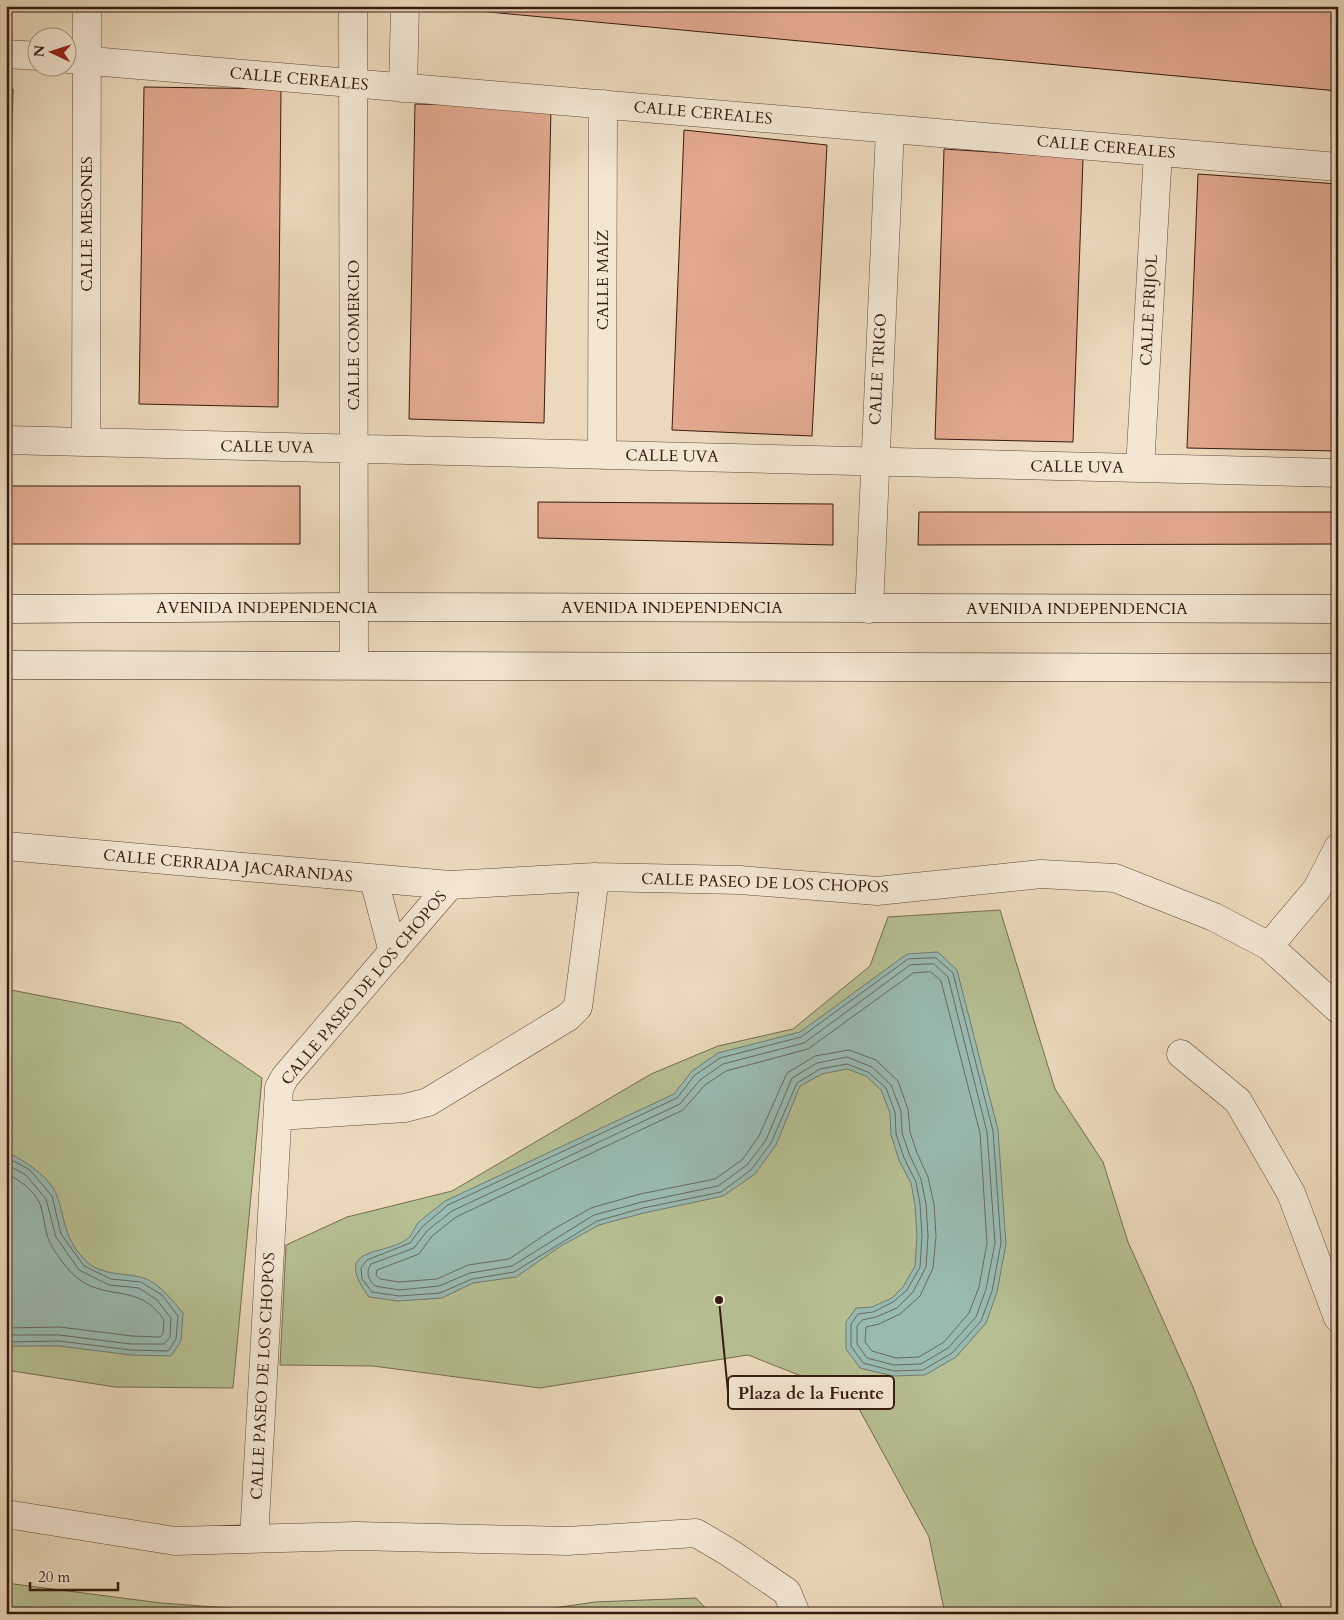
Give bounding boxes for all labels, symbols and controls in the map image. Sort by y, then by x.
north arrow [28,28,78,78]
text: N [30,44,49,58]
street label: CALLE CEREALES [229,62,369,96]
street label: CALLE CEREALES [633,96,773,130]
street label: CALLE CEREALES [1036,130,1176,164]
street label: CALLE MESONES [76,156,98,292]
street label: CALLE MAÍZ [592,230,614,330]
street label: CALLE FRIJOL [1135,253,1163,366]
street label: CALLE COMERCIO [343,260,365,410]
street label: CALLE TRIGO [864,313,892,425]
street label: CALLE UVA [220,435,314,459]
street label: CALLE UVA [625,444,719,468]
street label: CALLE UVA [1030,455,1124,479]
street label: AVENIDA INDEPENDENCIA [156,597,378,619]
street label: AVENIDA INDEPENDENCIA [561,597,783,619]
street label: AVENIDA INDEPENDENCIA [966,598,1188,620]
street label: CALLE CERRADA JACARANDAS [102,844,354,888]
street label: CALLE PASEO DE LOS CHOPOS [641,868,889,898]
street label: CALLE PASEO DE LOS CHOPOS [276,886,452,1090]
street label: CALLE PASEO DE LOS CHOPOS [246,1252,280,1500]
callout: Plaza de la Fuente [728,1376,894,1409]
text: Plaza de la Fuente [738,1381,884,1406]
scale bar [30,1560,118,1592]
text: 20 m [38,1567,70,1587]

